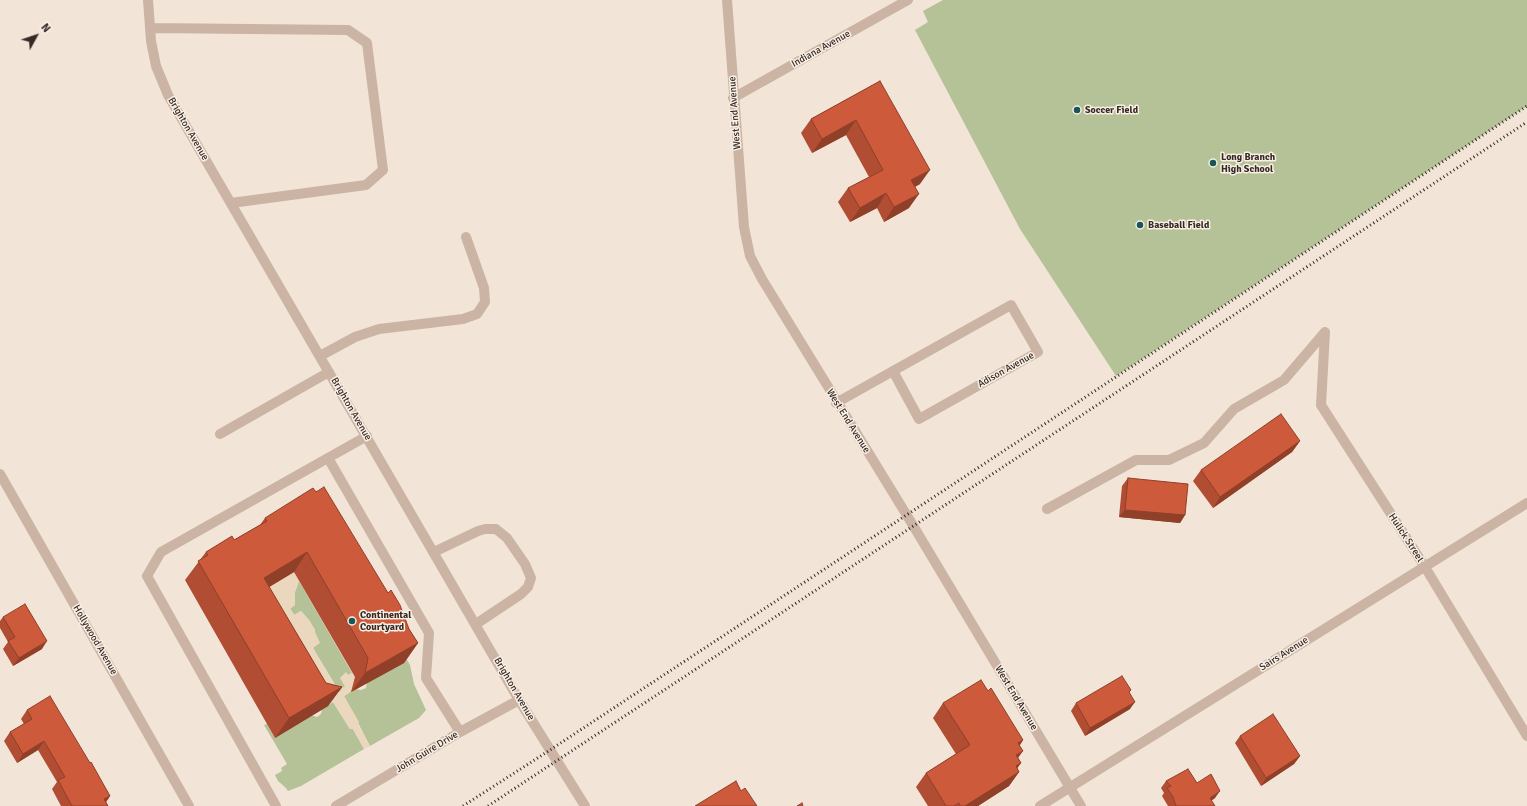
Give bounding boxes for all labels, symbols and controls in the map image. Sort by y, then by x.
north arrow [16,16,56,56]
text: N [38,21,53,35]
street label: Indiana Avenue [789,28,853,70]
street label: West End Avenue [726,76,744,150]
street label: Brighton Avenue [165,95,211,163]
place label: Soccer Field [1085,104,1138,116]
marker: Soccer Field [1072,105,1082,115]
place label: Long Branch High School [1221,151,1275,174]
marker: Long Branch High School [1208,158,1218,168]
place label: Baseball Field [1148,219,1209,231]
marker: Baseball Field [1135,220,1145,230]
street label: Adison Avenue [976,350,1036,390]
street label: Brighton Avenue [328,375,374,443]
street label: West End Avenue [824,387,872,455]
street label: Hulick Street [1386,511,1426,565]
street label: Hollywood Avenue [70,603,120,677]
place label: Continental Courtyard [360,609,411,632]
marker: Continental Courtyard [347,616,357,626]
street label: Sairs Avenue [1258,634,1310,674]
street label: Brighton Avenue [491,655,537,723]
street label: West End Avenue [992,664,1040,732]
street label: John Guire Drive [394,729,460,775]

